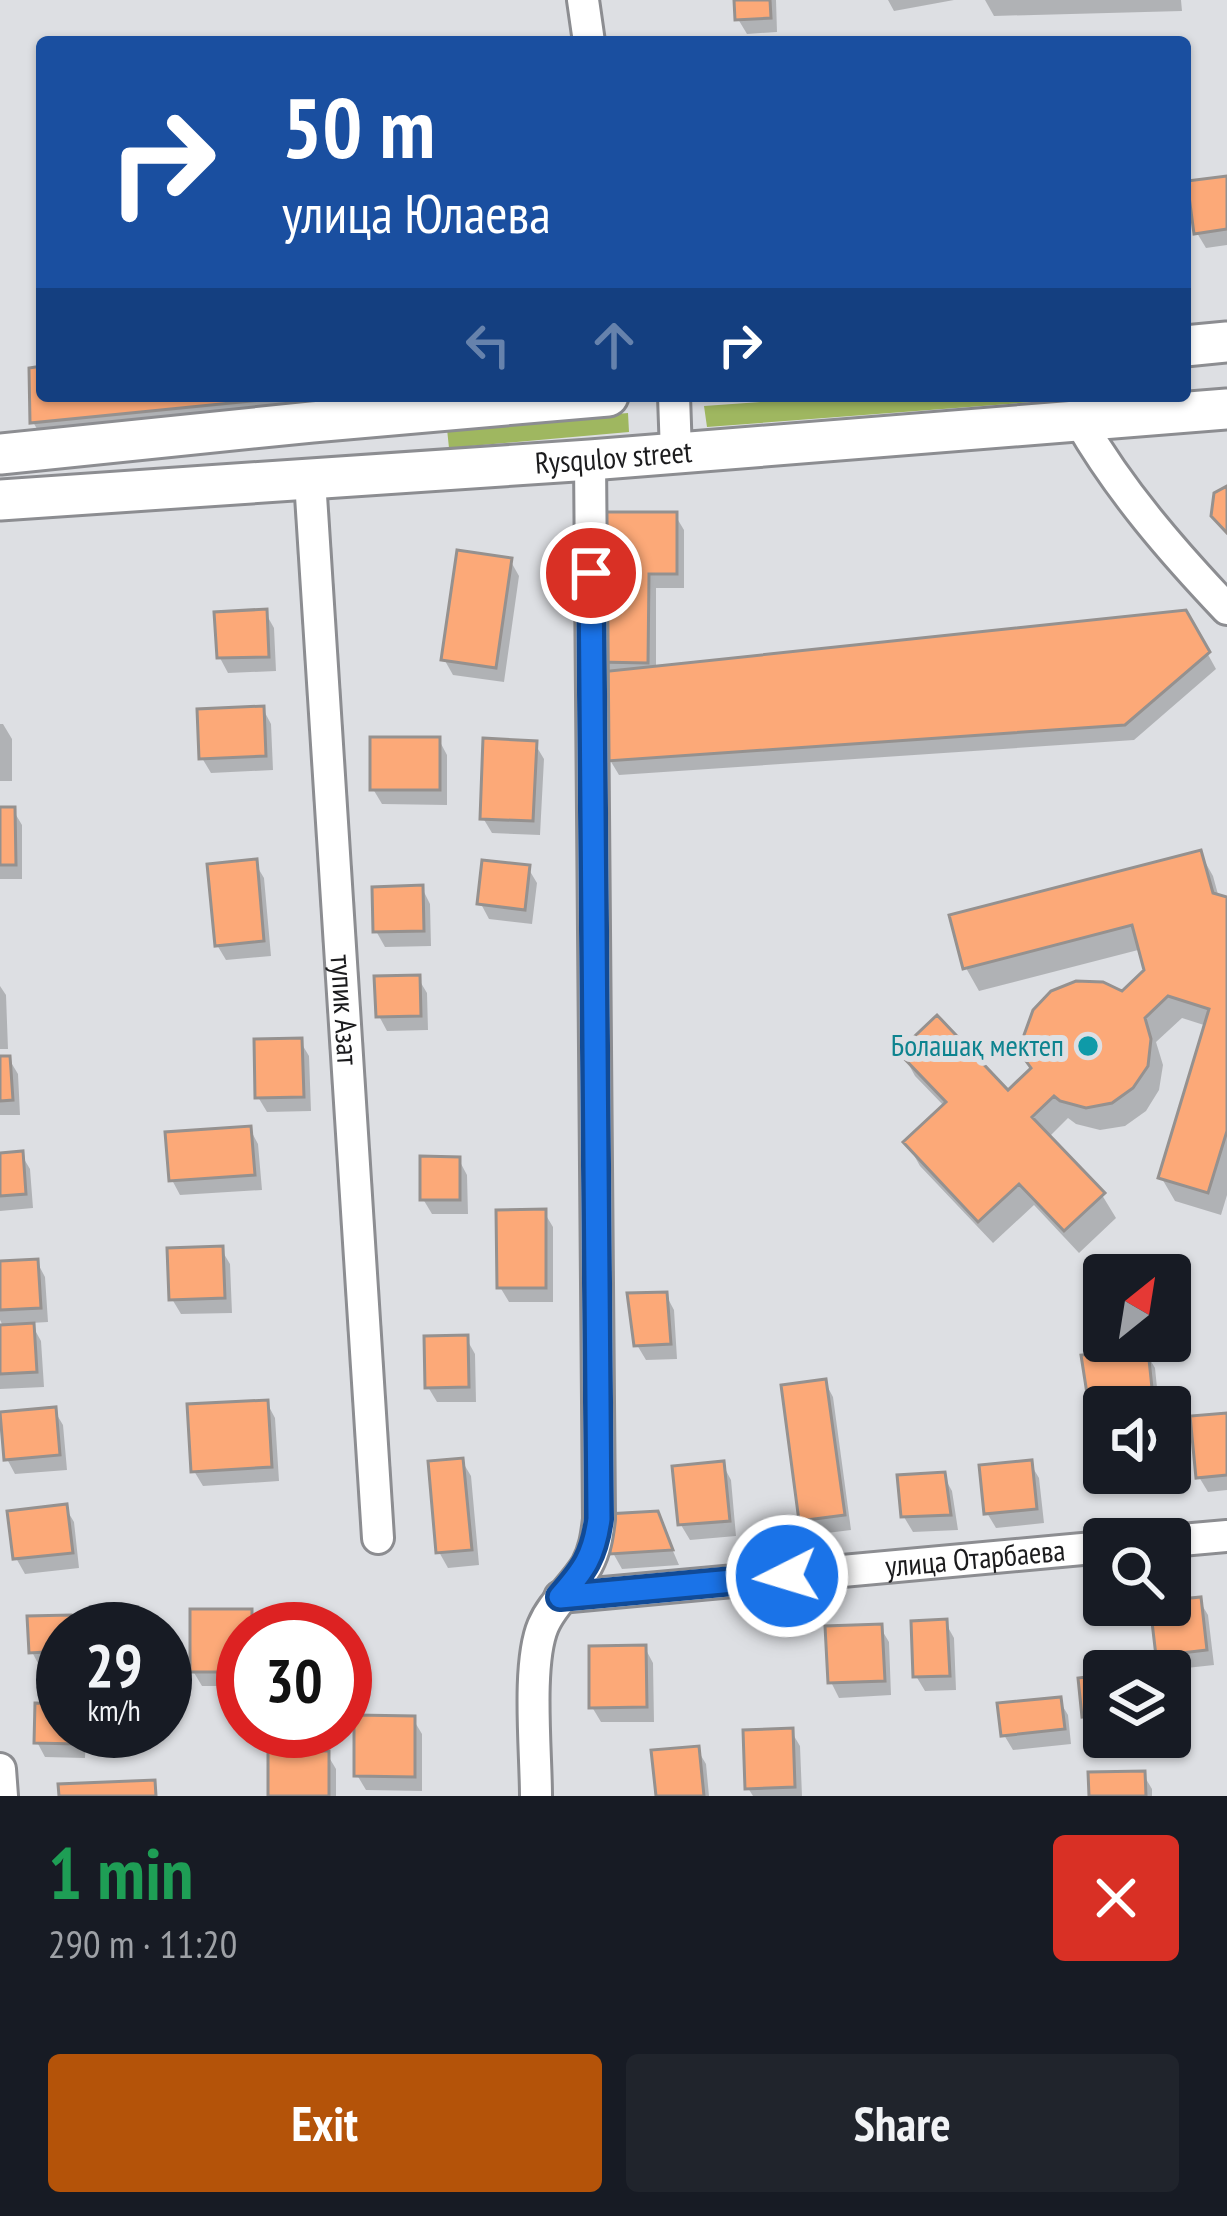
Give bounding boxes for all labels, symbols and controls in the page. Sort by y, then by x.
text: 50 m [282,72,435,181]
icon: right [84,84,240,240]
text: улица Юлаева [282,178,551,248]
icon: left [455,312,521,378]
icon: ahead [581,312,647,378]
icon: right [707,312,773,378]
street label: Rysqulov street [534,431,694,482]
pin [540,522,642,624]
icon: arrive [558,540,624,606]
street label: тупик Азат [323,953,369,1067]
place label: Болашақ мектеп [891,1025,1064,1064]
marker: Болашақ мектеп [1075,1033,1101,1059]
north arrow [1083,1254,1191,1362]
map controls [1083,1254,1191,1758]
button: sound [1083,1386,1191,1494]
position arrow [724,1513,850,1639]
button: search [1083,1518,1191,1626]
street label: улица Отарбаева [883,1530,1067,1585]
speed limit sign: 30 [216,1602,372,1758]
text: 29 [85,1626,143,1704]
button: layers [1083,1650,1191,1758]
text: km/h [87,1690,141,1729]
text: 1 min [48,1826,193,1919]
button: close [1053,1835,1179,1961]
text: 290 m · 11:20 [48,1918,237,1969]
button: Exit [48,2054,602,2192]
button: Share [626,2054,1179,2192]

